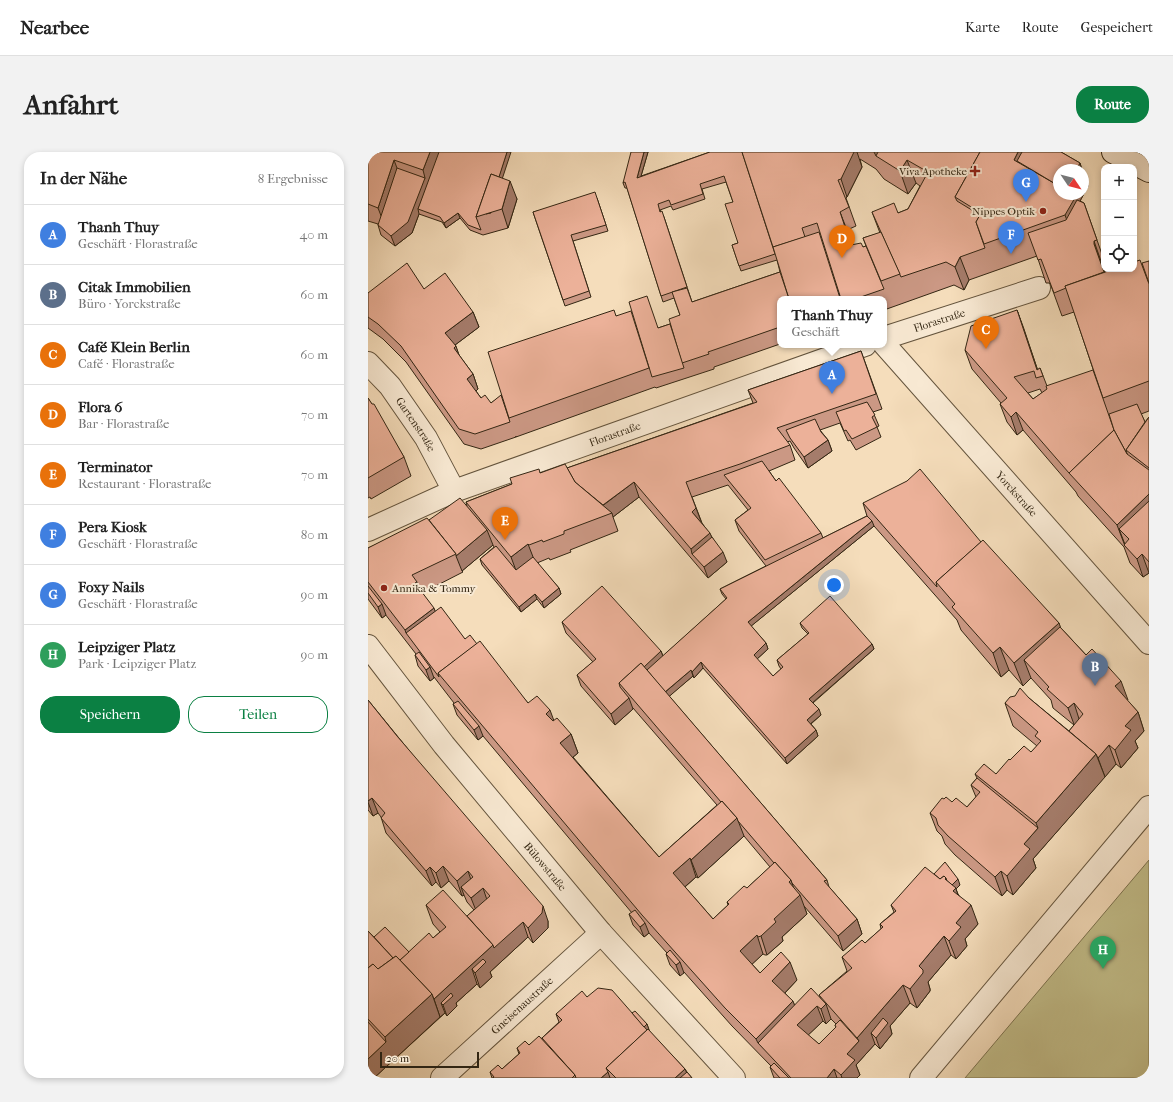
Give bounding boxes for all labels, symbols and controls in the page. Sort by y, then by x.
text: Nearbee [20,17,89,39]
text: Karte [965,19,1000,36]
text: Route [1022,19,1059,36]
text: Gespeichert [1081,19,1153,36]
button: Route [1076,86,1149,123]
text: Anfahrt [24,88,118,121]
north arrow [1053,164,1089,200]
map controls [1101,164,1137,272]
button: + [1101,164,1137,200]
place label: Viva Apotheke [898,165,968,178]
marker: Viva Apotheke [970,166,980,176]
text: In der Nähe [40,168,127,188]
pin: G [1013,169,1039,202]
text: 8 Ergebnisse [258,171,328,186]
button: − [1101,200,1137,236]
place label: Nippes Optik [972,205,1035,218]
marker: Nippes Optik [1038,206,1048,216]
text: Thanh Thuy [78,218,159,236]
pin: F [998,221,1024,254]
pin: D [829,225,855,258]
text: A [49,227,57,242]
text: 40 m [300,227,328,242]
text: Geschäft · Florastraße [78,236,198,251]
button: locate [1101,236,1137,272]
text: Citak Immobilien [78,278,191,296]
text: B [49,287,57,302]
text: 60 m [300,287,328,302]
text: Büro · Yorckstraße [78,296,181,311]
popup [777,296,887,348]
text: Thanh Thuy [791,306,873,324]
street label: Florastraße [912,306,967,335]
pin: C [973,316,999,349]
text: Geschäft [791,324,840,339]
text: Café Klein Berlin [78,338,190,356]
text: C [49,347,57,362]
text: 60 m [300,347,328,362]
text: Café · Florastraße [78,356,175,371]
pin: A [819,361,845,394]
street label: Gartenstraße [393,395,438,454]
text: Flora 6 [78,398,122,416]
text: D [48,407,58,422]
text: 70 m [301,407,328,422]
text: Bar · Florastraße [78,416,169,431]
street label: Florastraße [588,419,643,449]
text: Terminator [78,458,152,476]
text: E [49,467,57,482]
text: 70 m [301,467,328,482]
street label: Yorckstraße [992,468,1040,520]
text: Restaurant · Florastraße [78,476,211,491]
pin: E [492,507,518,540]
text: Pera Kiosk [78,518,147,536]
text: F [50,527,56,542]
text: 80 m [301,527,328,542]
text: Geschäft · Florastraße [78,536,198,551]
your location [824,575,844,595]
text: Foxy Nails [78,578,144,596]
place label: Annika & Tommy [391,582,477,595]
marker: Annika & Tommy [379,583,389,593]
text: G [48,587,58,602]
text: 90 m [300,587,328,602]
text: Geschäft · Florastraße [78,596,198,611]
text: Leipziger Platz [78,638,175,656]
text: H [48,647,58,662]
text: 90 m [300,647,328,662]
pin: B [1082,653,1108,686]
text: Park · Leipziger Platz [78,656,196,671]
button: Speichern [40,696,180,733]
button: Teilen [188,696,328,733]
street label: Bülowstraße [521,840,569,894]
pin: H [1090,936,1116,969]
street label: Gneisenaustraße [488,974,556,1037]
scale bar [380,1050,479,1069]
text: 20 m [386,1052,409,1065]

